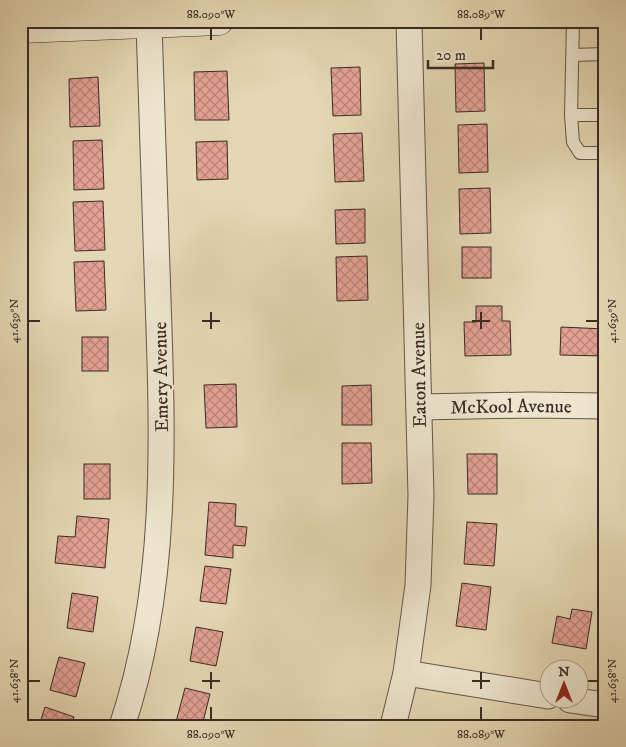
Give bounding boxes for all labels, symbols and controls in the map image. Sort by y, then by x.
text: 88.090°W [187,7,236,22]
text: 88.089°W [457,7,506,22]
scale bar [428,38,494,70]
text: 20 m [436,46,466,65]
text: 41.639°N [7,299,22,343]
text: 41.639°N [605,299,620,343]
street label: Emery Avenue [149,321,174,432]
street label: Eaton Avenue [407,322,432,428]
street label: McKool Avenue [450,395,572,419]
text: 41.638°N [7,659,22,703]
text: 41.638°N [605,659,620,703]
north arrow [538,660,588,710]
text: N [558,663,570,681]
text: 88.090°W [187,727,236,742]
text: 88.089°W [457,727,506,742]

